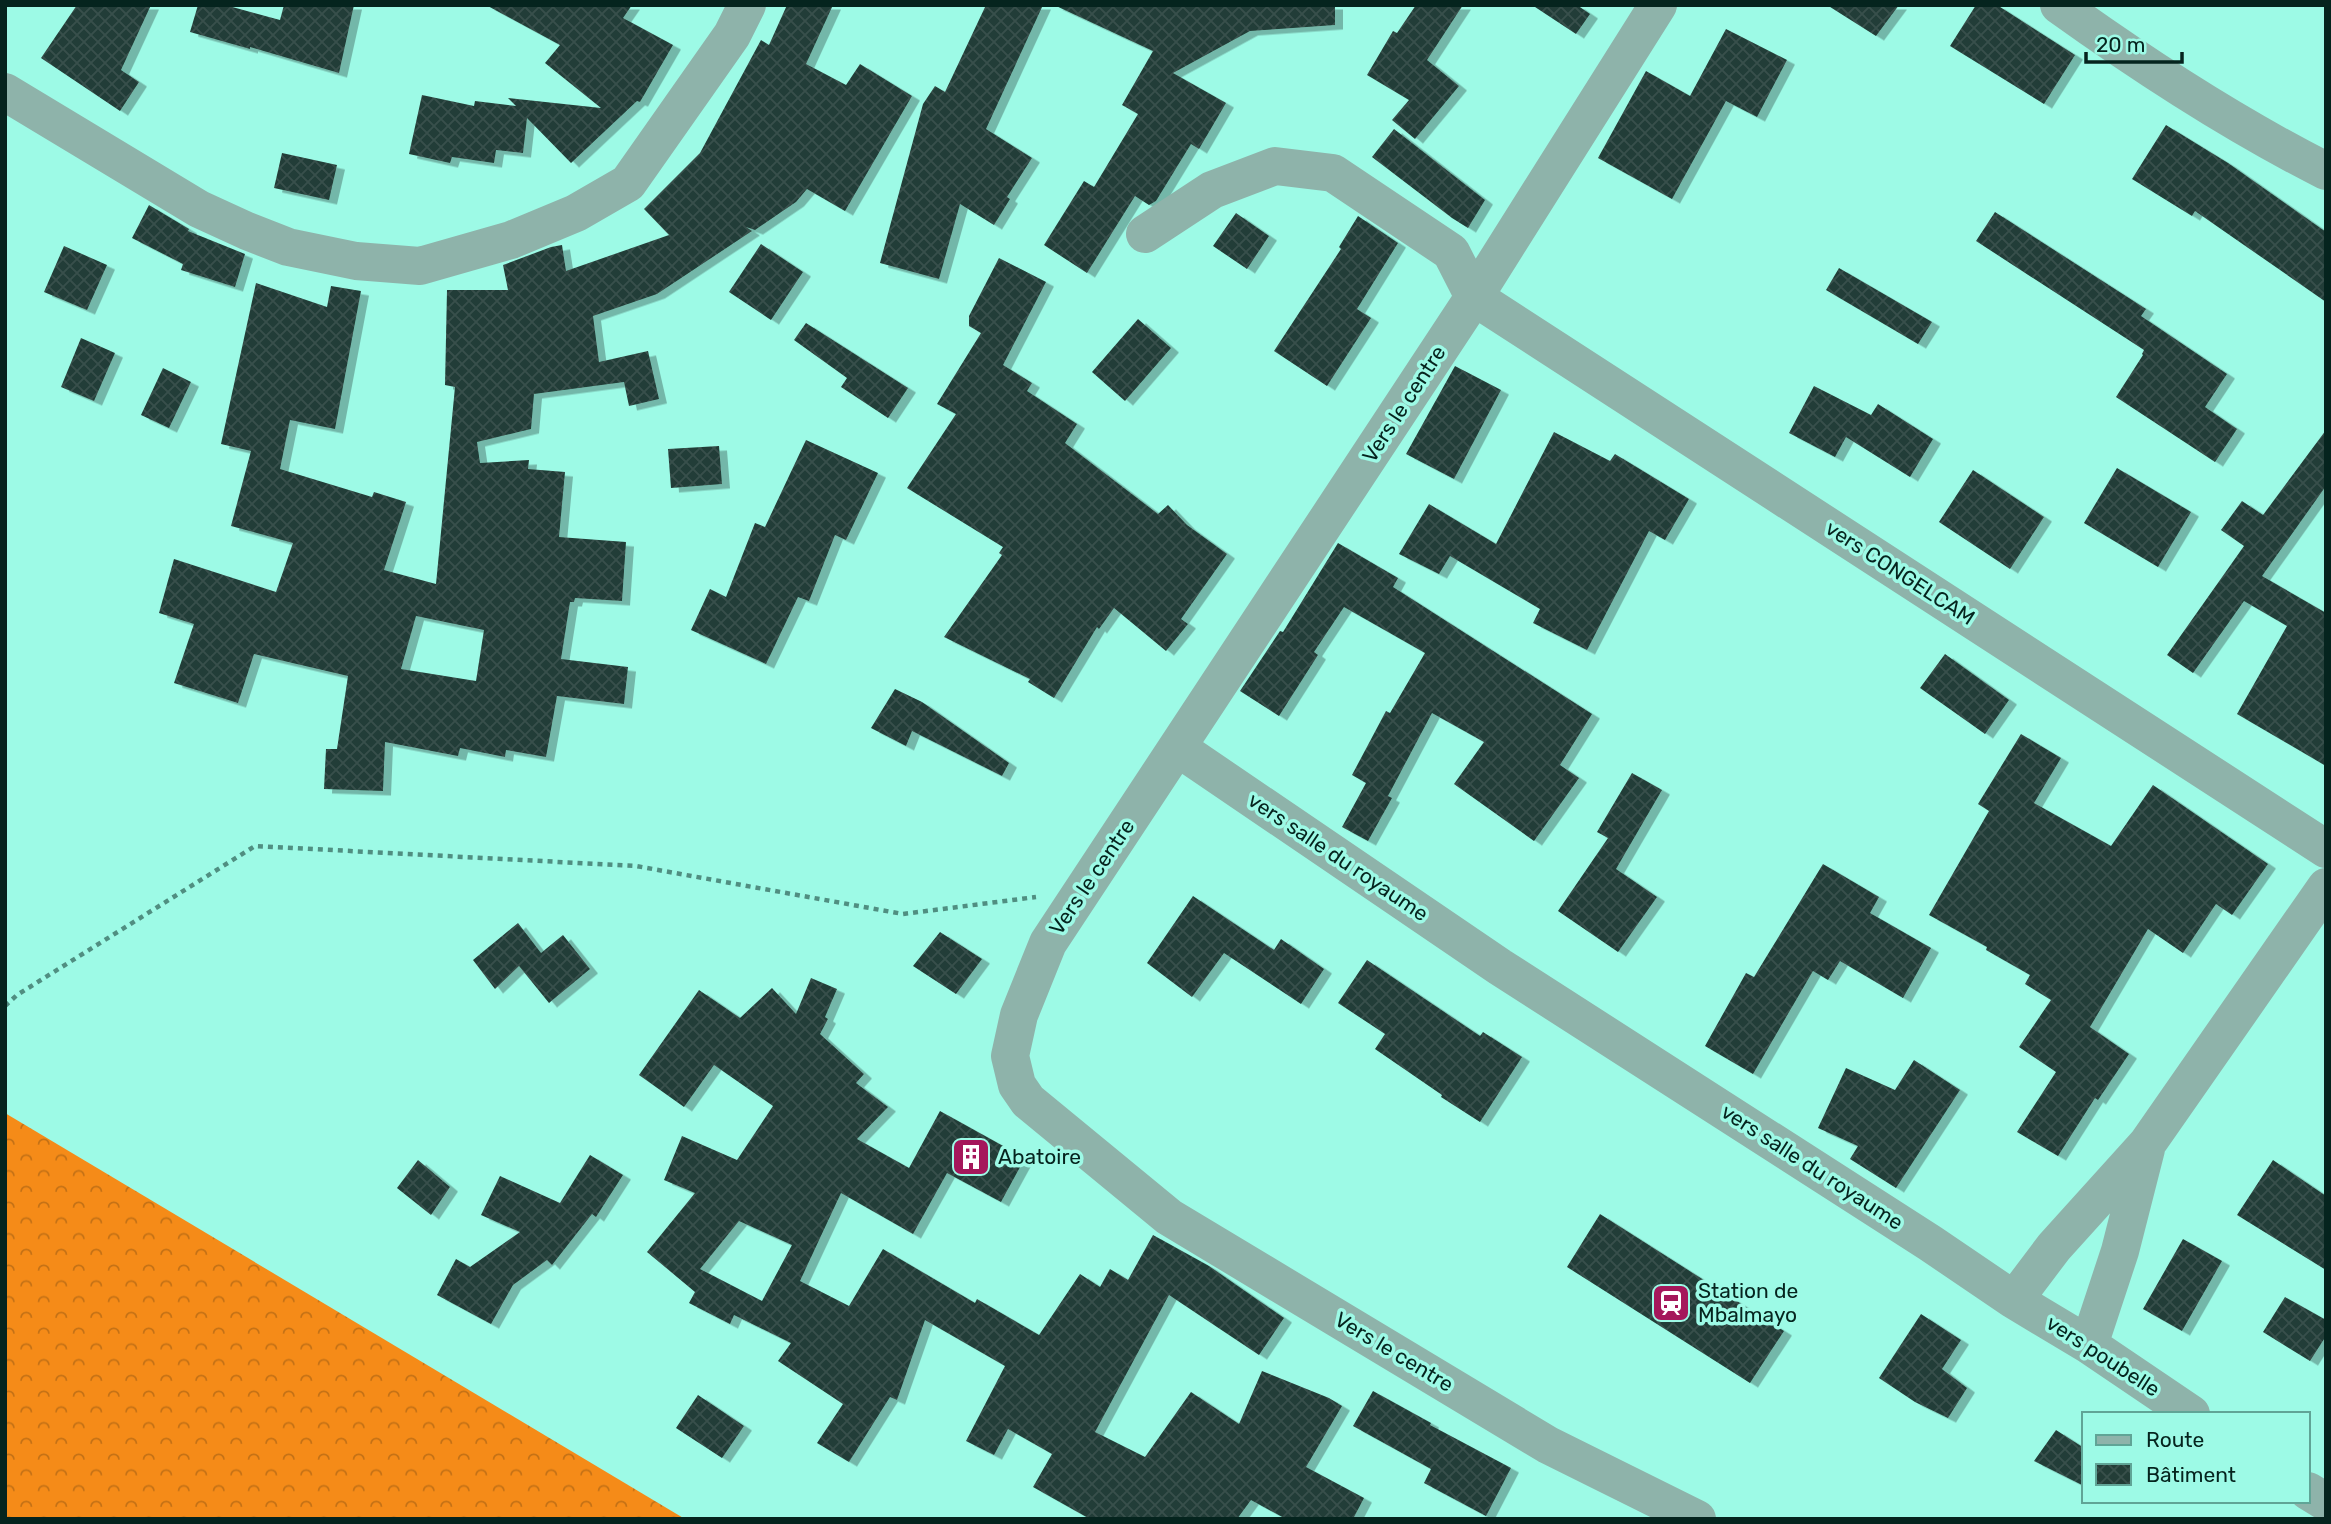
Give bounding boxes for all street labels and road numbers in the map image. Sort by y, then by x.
street label: Vers le centre [1357,341,1451,467]
street label: vers CONGELCAM [1821,515,1980,630]
street label: vers salle du royaume [1243,787,1433,926]
street label: Vers le centre [1044,814,1139,939]
street label: vers salle du royaume [1717,1098,1908,1235]
street label: Vers le centre [1330,1306,1458,1397]
street label: vers poubelle [2042,1310,2165,1402]

